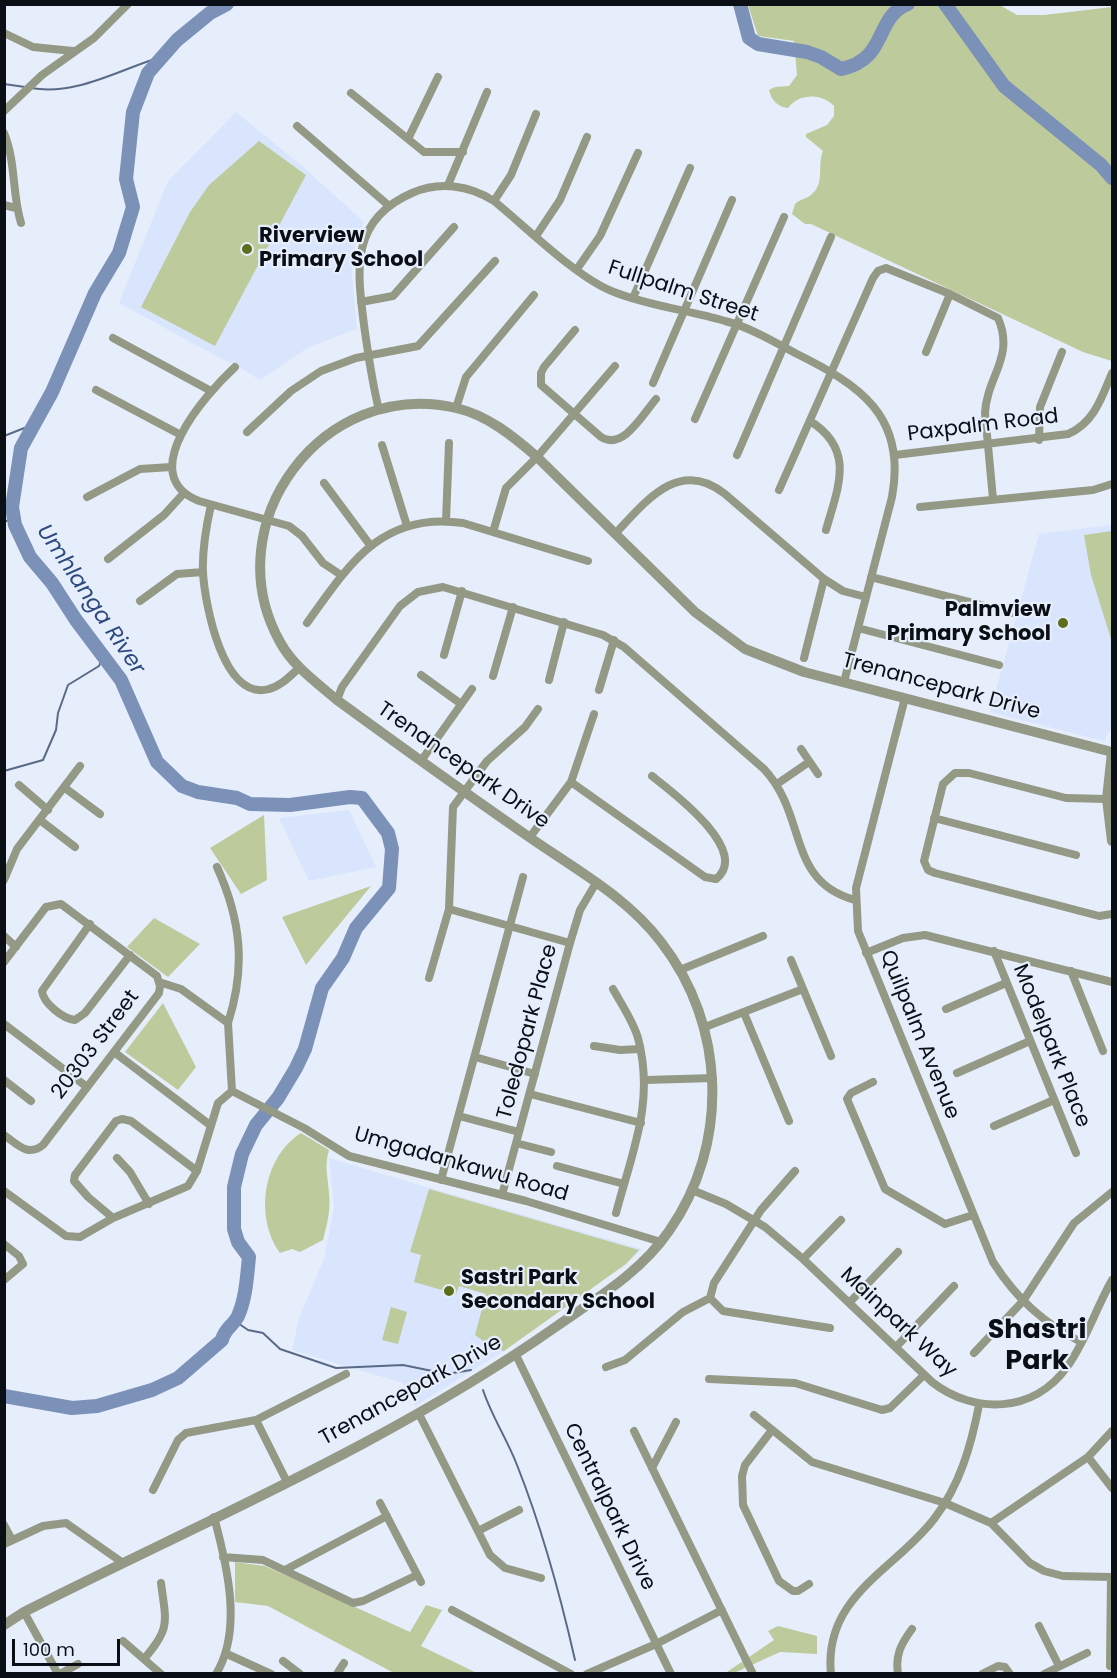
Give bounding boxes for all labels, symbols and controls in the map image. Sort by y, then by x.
place label: Riverview Primary School [259,224,423,274]
marker: Riverview Primary School [240,242,254,256]
street label: Fullpalm Street [605,256,761,328]
street label: Paxpalm Road [906,404,1060,448]
water label: Umhlanga River [30,520,150,680]
place label: Palmview Primary School [887,598,1051,648]
marker: Palmview Primary School [1056,616,1070,630]
street label: Trenancepark Drive [839,648,1043,726]
street label: Trenancepark Drive [372,697,554,835]
street label: Toledopark Place [492,942,564,1122]
street label: Quilpalm Avenue [874,947,964,1123]
street label: Modelpark Place [1007,961,1095,1131]
street label: 20303 Street [47,985,145,1105]
street label: Umgadankawu Road [351,1122,571,1208]
street label: Mainpark Way [835,1263,961,1383]
place label: Sastri Park Secondary School [461,1266,655,1316]
marker: Sastri Park Secondary School [442,1284,456,1298]
district label: Shastri Park [988,1315,1086,1378]
street label: Trenancepark Drive [316,1330,506,1452]
street label: Centralpark Drive [558,1419,660,1595]
scale bar [15,1627,123,1665]
text: 100 m [23,1637,75,1662]

